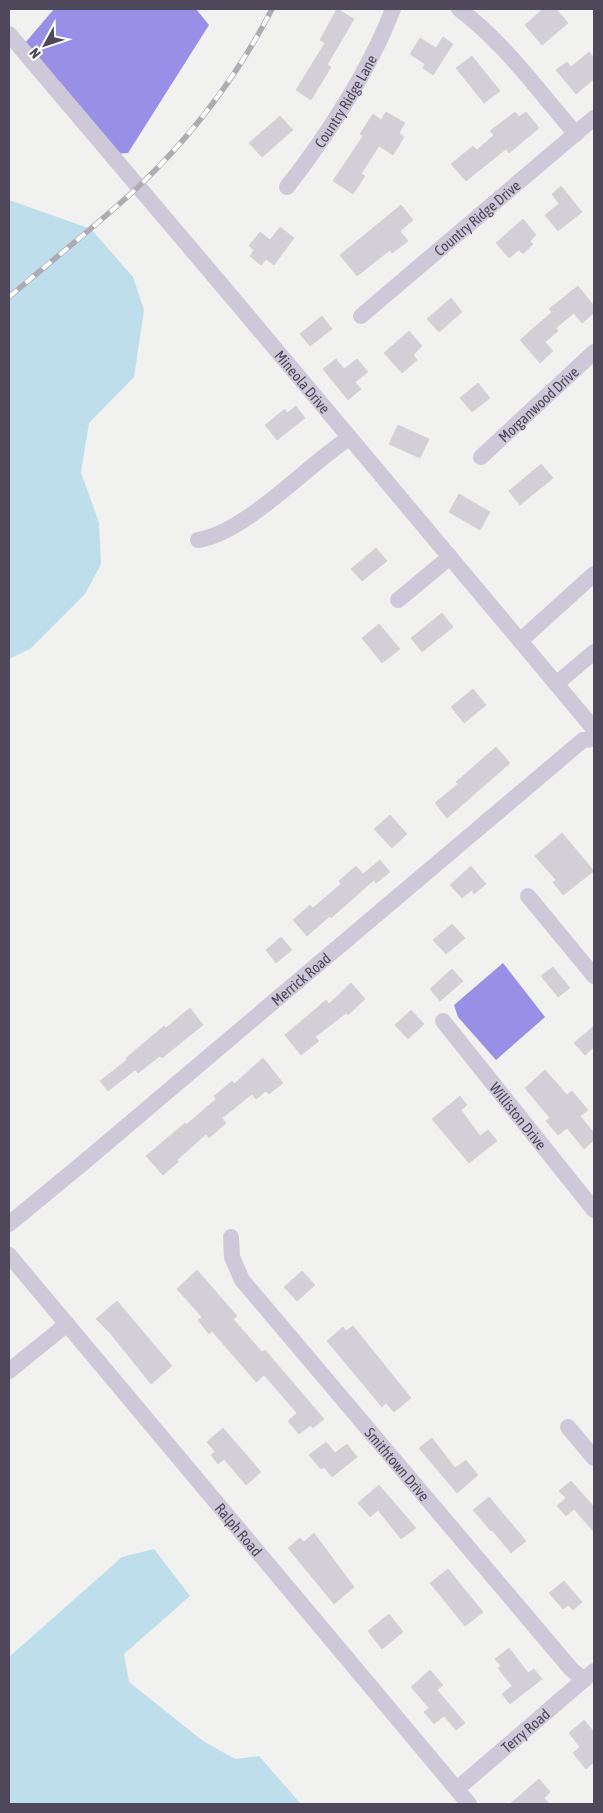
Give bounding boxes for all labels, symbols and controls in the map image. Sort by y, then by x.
north arrow [20,20,70,70]
text: N [26,45,44,62]
street label: Country Ridge Lane [310,52,380,151]
street label: Country Ridge Drive [430,176,523,259]
street label: Mineola Drive [272,347,334,417]
street label: Morganwood Drive [495,363,582,445]
street label: Merrick Road [268,949,334,1009]
street label: Williston Drive [487,1079,550,1153]
street label: Smithtown Drive [362,1424,433,1504]
street label: Ralph Road [212,1500,266,1559]
street label: Terry Road [498,1705,553,1756]

